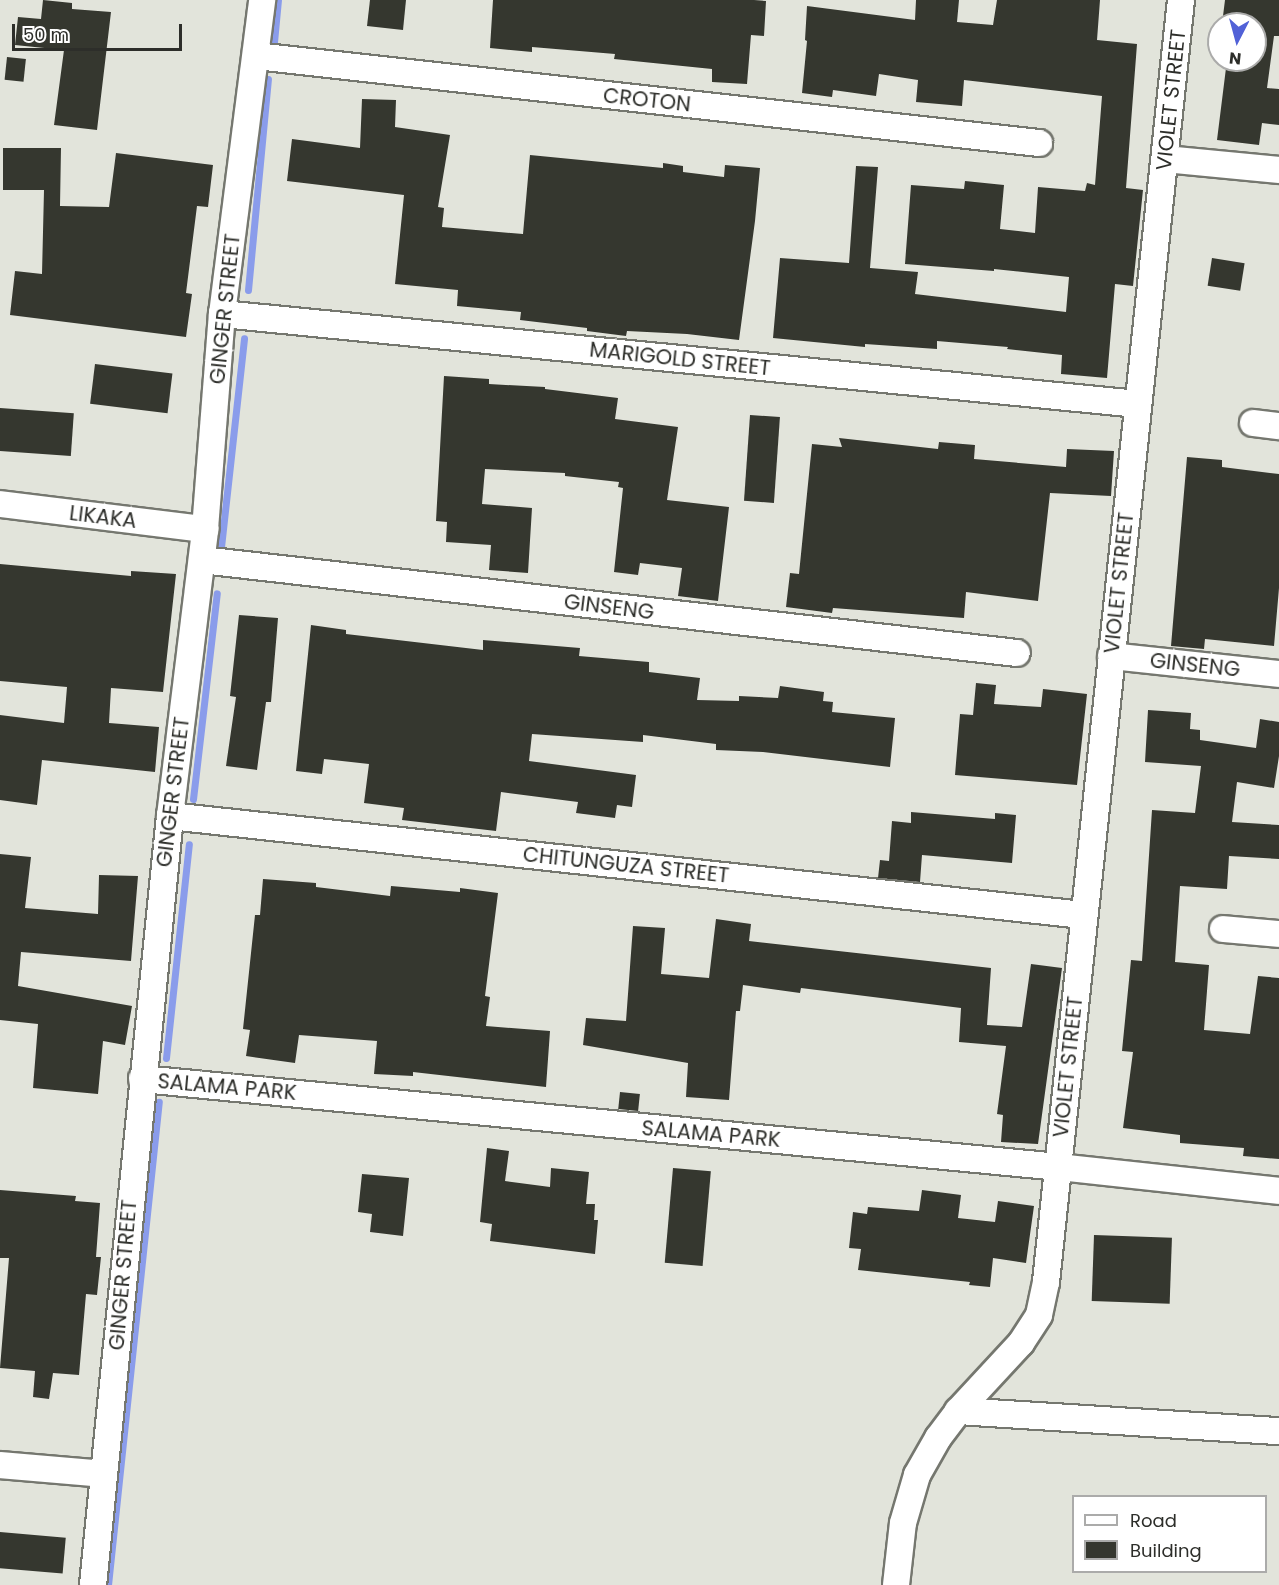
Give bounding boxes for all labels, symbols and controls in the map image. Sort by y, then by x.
scale bar [15,12,184,50]
north arrow [1207,12,1267,72]
text: 50 m [23,22,69,47]
street label: VIOLET STREET [1151,28,1191,172]
text: N [1228,46,1242,70]
street label: CROTON [602,83,692,117]
street label: GINGER STREET [205,233,245,385]
street label: MARIGOLD STREET [588,337,772,381]
street label: LIKAKA [68,500,138,534]
street label: VIOLET STREET [1099,511,1139,655]
street label: GINSENG [563,589,655,625]
street label: GINSENG [1149,648,1241,682]
street label: GINGER STREET [151,715,195,869]
street label: CHITUNGUZA STREET [522,842,730,888]
street label: VIOLET STREET [1048,995,1088,1139]
street label: SALAMA PARK [157,1068,297,1106]
street label: SALAMA PARK [641,1115,781,1153]
street label: GINGER STREET [104,1199,142,1351]
legend [1072,1495,1267,1573]
text: Road [1130,1508,1177,1533]
text: Building [1130,1538,1202,1563]

